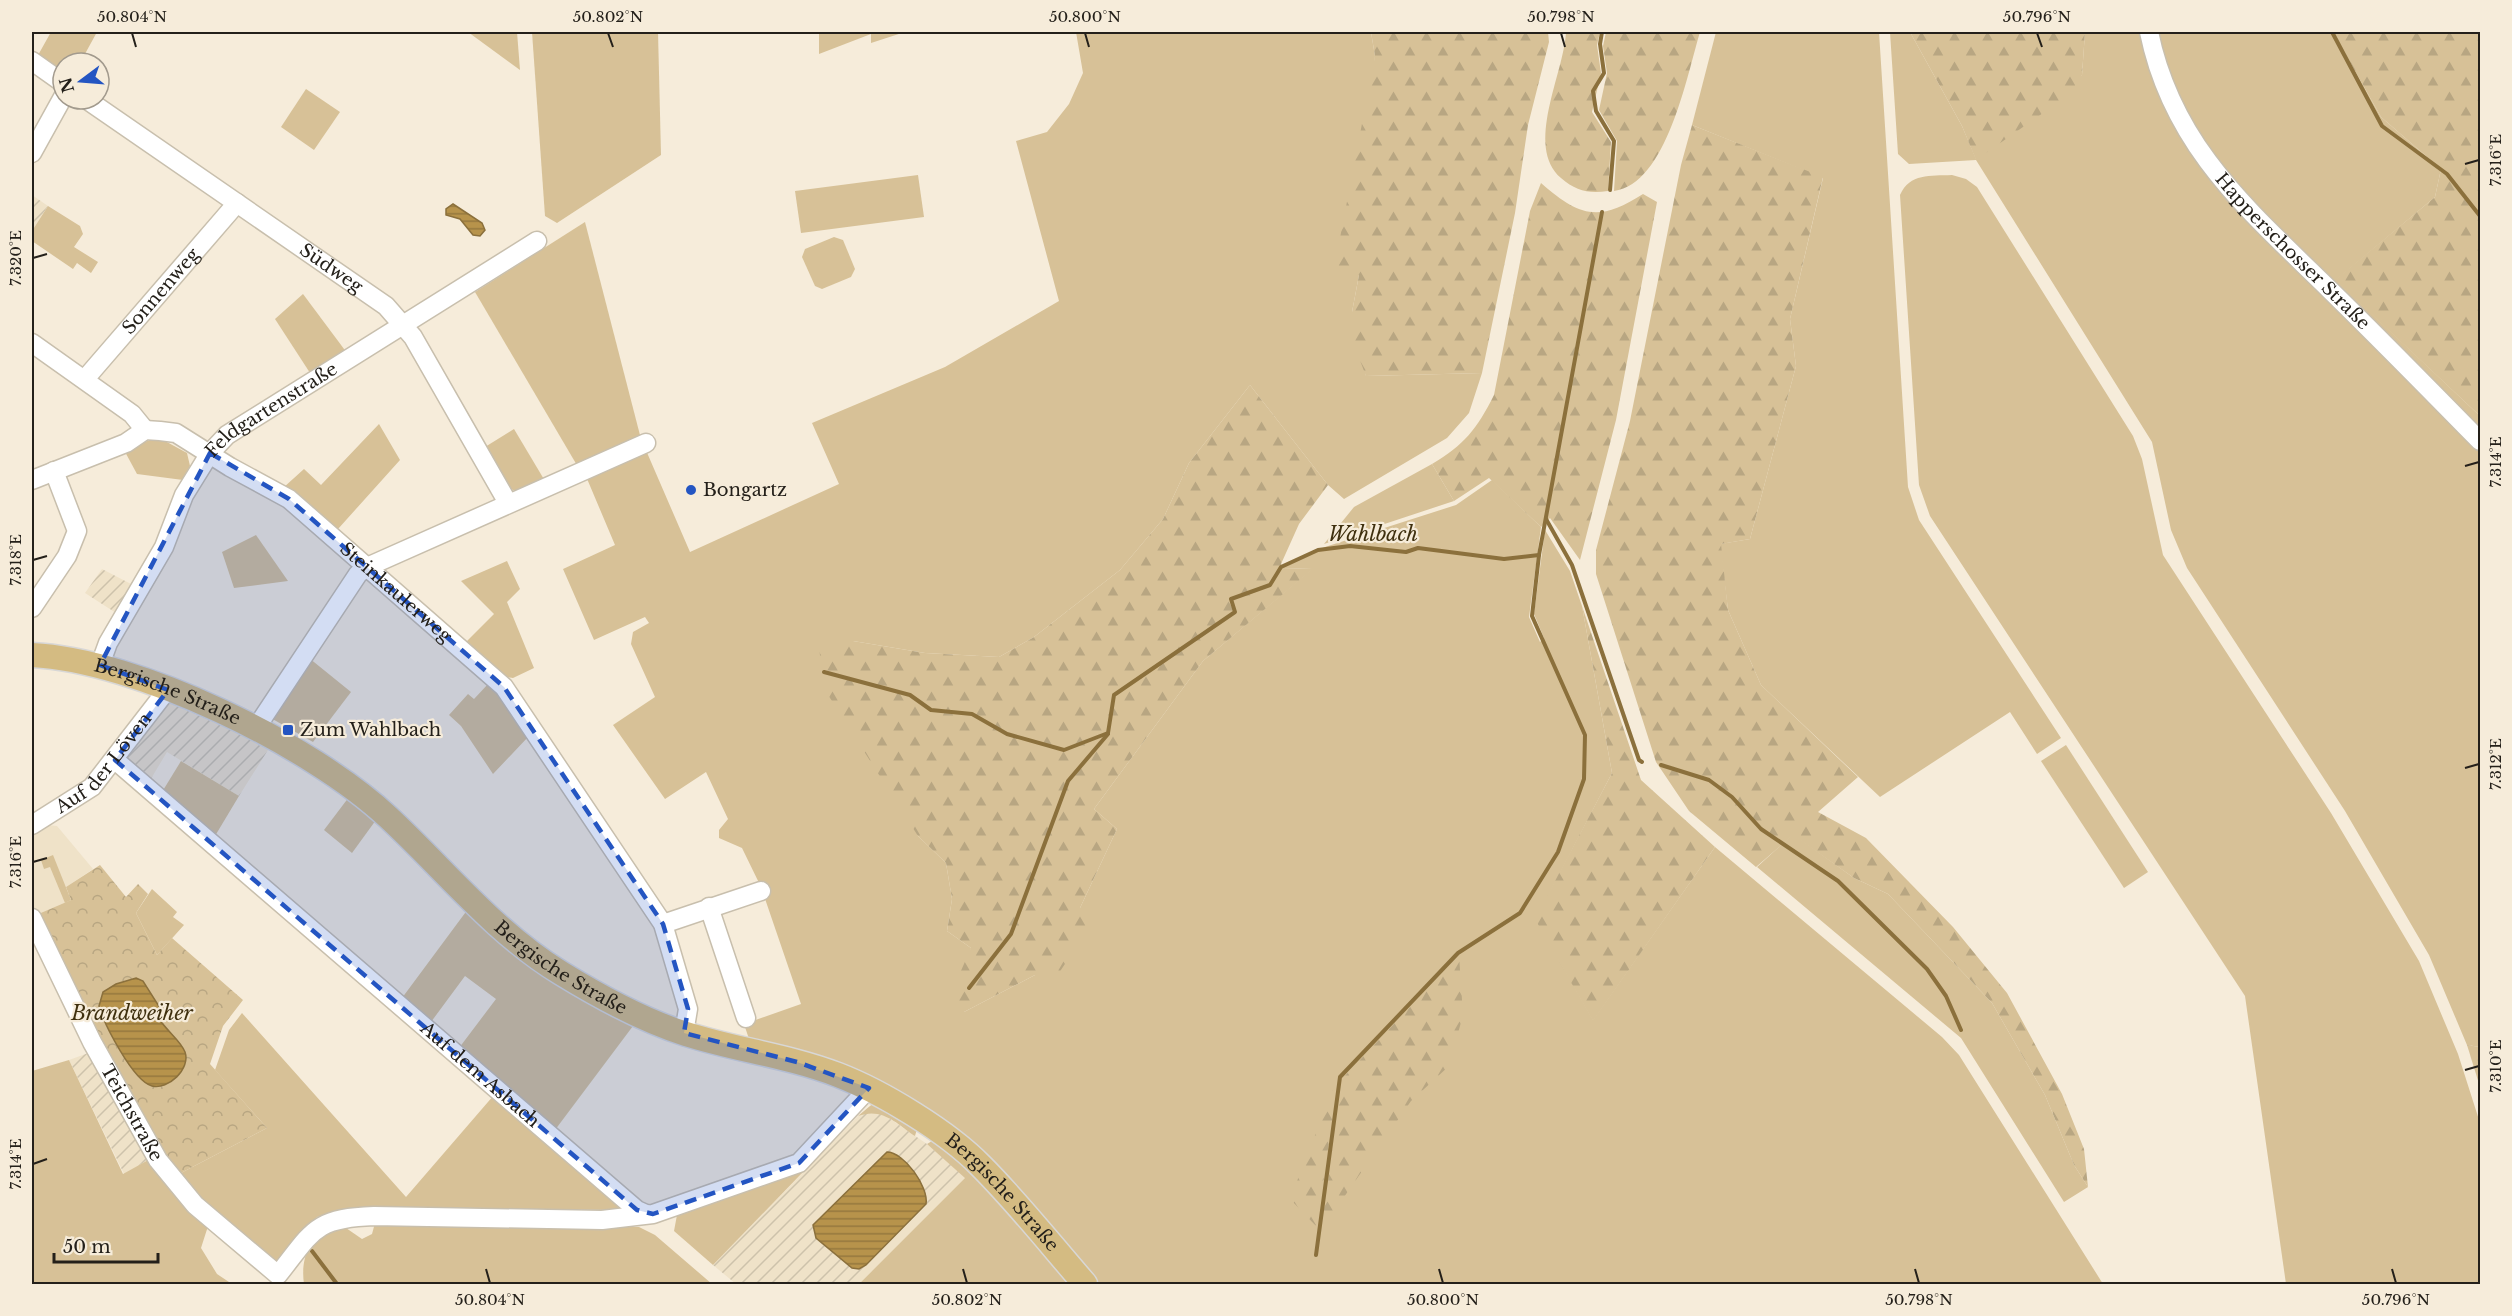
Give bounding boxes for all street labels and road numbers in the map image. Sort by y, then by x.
street label: Happerschosser Straße [2210,168,2375,334]
street label: Südweg [295,239,367,298]
street label: Sonnenweg [118,243,204,339]
street label: Feldgartenstraße [201,358,341,462]
street label: Steinkaulerweg [335,538,456,647]
street label: Bergische Straße [92,654,244,730]
street label: Auf der Löven [51,708,156,819]
street label: Bergische Straße [490,916,631,1019]
street label: Auf dem Asbach [415,1017,544,1132]
street label: Teichstraße [96,1061,167,1165]
street label: Bergische Straße [941,1129,1063,1256]

